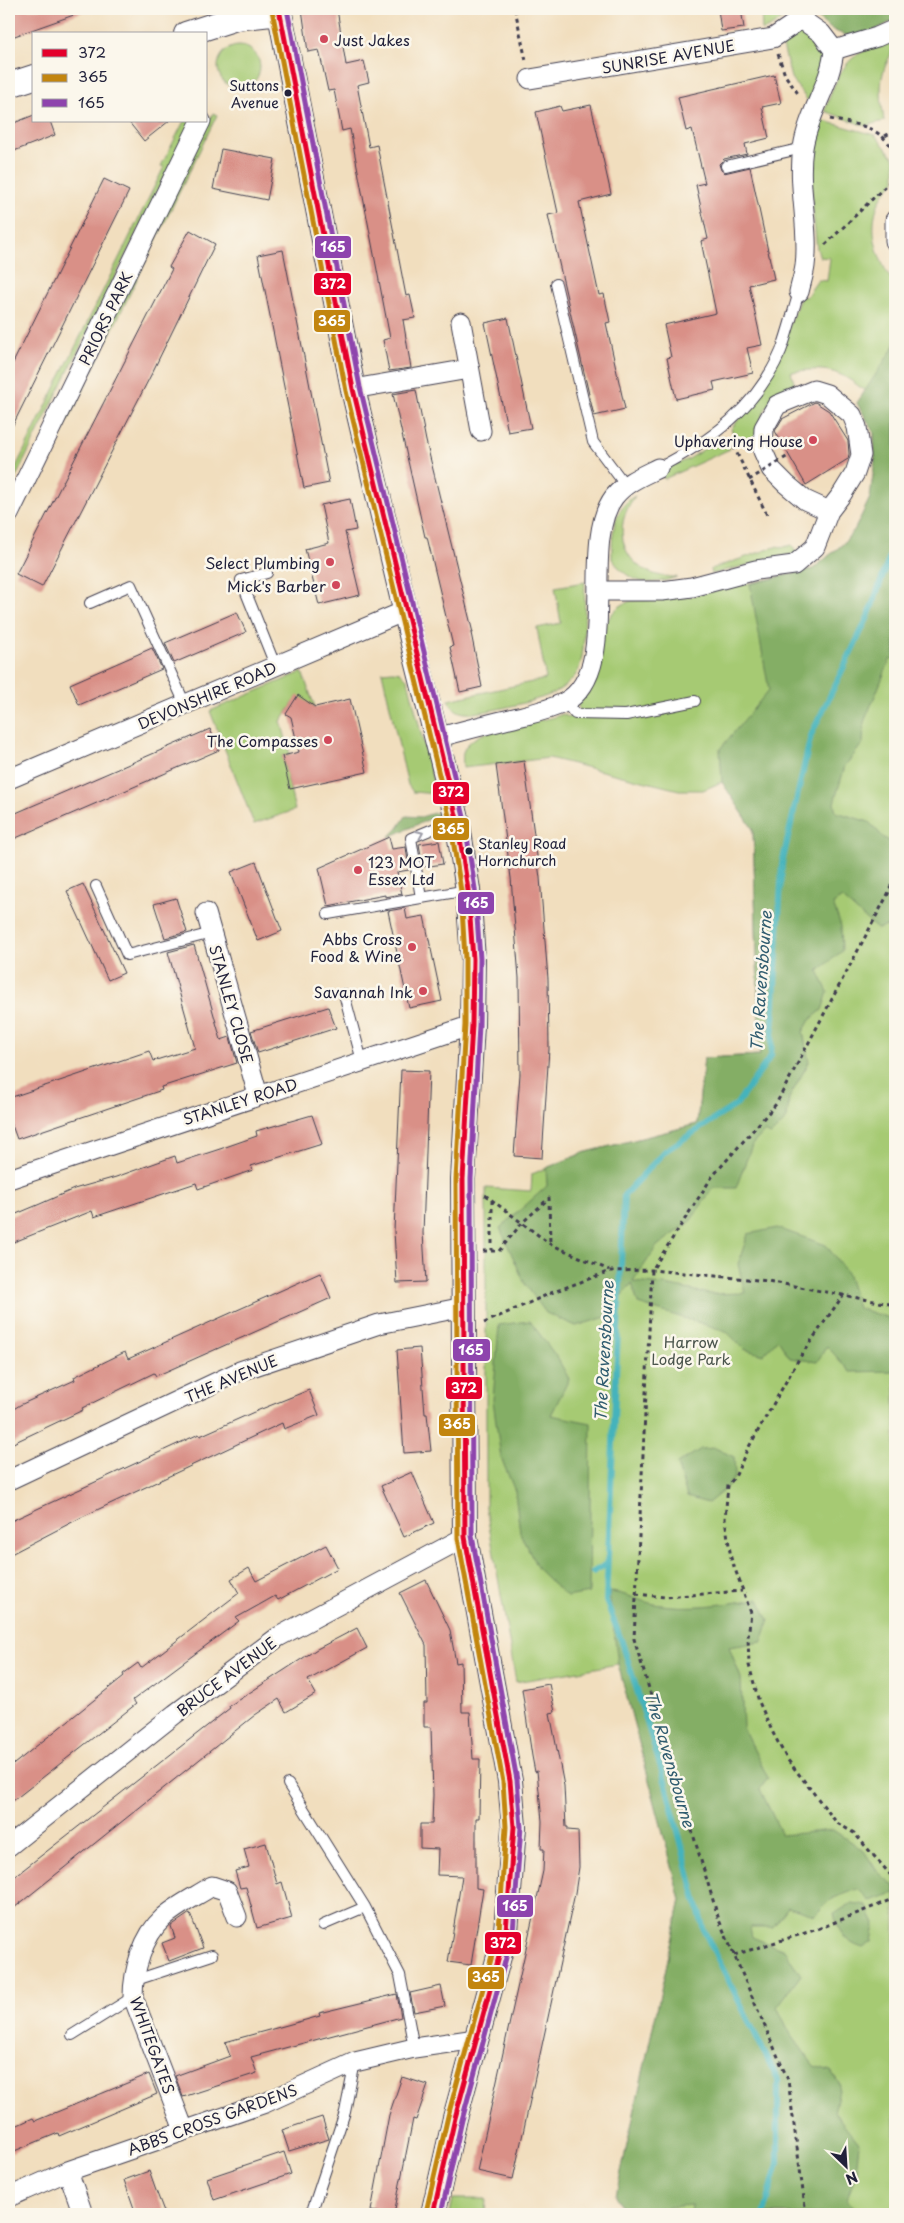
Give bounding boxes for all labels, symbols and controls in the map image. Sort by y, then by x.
place label: Just Jakes [334,28,410,51]
legend [32,32,208,122]
marker: Just Jakes [318,33,330,45]
street label: SUNRISE AVENUE [600,33,736,79]
text: 372 [78,40,106,63]
text: 365 [78,64,108,87]
place label: Suttons Avenue [229,75,279,113]
marker: Suttons Avenue [283,88,293,98]
text: 165 [78,90,105,113]
line badge: 165 [314,235,352,259]
text: 165 [320,236,346,257]
street label: PRIORS PARK [72,267,138,369]
line badge: 372 [313,272,352,296]
text: 372 [320,273,346,294]
line badge: 365 [313,309,351,333]
text: 365 [318,310,346,331]
place label: Uphavering House [674,429,803,452]
marker: Uphavering House [807,434,819,446]
place label: Select Plumbing [205,551,320,574]
marker: Select Plumbing [324,556,336,568]
place label: Mick's Barber [227,574,326,597]
marker: Mick's Barber [330,579,342,591]
street label: DEVONSHIRE ROAD [134,655,280,735]
place label: The Compasses [207,729,318,752]
marker: The Compasses [322,734,334,746]
line badge: 372 [432,781,470,805]
text: 372 [438,781,464,802]
line badge: 365 [432,817,470,841]
text: 365 [437,818,465,839]
one-way arrow [415,830,424,841]
place label: Stanley Road Hornchurch [478,833,567,871]
marker: Stanley Road Hornchurch [464,846,474,856]
place label: 123 MOT Essex Ltd [368,850,435,890]
marker: 123 MOT Essex Ltd [352,864,364,876]
line badge: 165 [457,891,495,915]
text: 165 [463,892,489,913]
water label: The Ravensbourne [743,909,777,1052]
place label: Abbs Cross Food & Wine [310,927,402,967]
marker: Abbs Cross Food & Wine [406,941,418,953]
street label: STANLEY CLOSE [204,942,260,1066]
place label: Savannah Ink [314,980,413,1003]
marker: Savannah Ink [417,985,429,997]
street label: STANLEY ROAD [180,1072,300,1130]
water label: The Ravensbourne [587,1279,619,1422]
park label: Harrow Lodge Park [651,1330,731,1370]
line badge: 165 [452,1338,491,1362]
text: 165 [458,1339,484,1360]
street label: THE AVENUE [181,1348,281,1408]
line badge: 372 [445,1376,483,1400]
text: 372 [451,1377,477,1398]
line badge: 365 [438,1413,476,1437]
text: 365 [443,1413,471,1434]
street label: BRUCE AVENUE [171,1631,281,1721]
water label: The Ravensbourne [640,1688,702,1831]
line badge: 165 [496,1894,534,1918]
text: 165 [502,1895,528,1916]
line badge: 372 [484,1931,522,1955]
text: 372 [490,1932,516,1953]
line badge: 365 [467,1966,505,1990]
text: 365 [472,1966,500,1987]
street label: WHITEGATES [125,1993,181,2097]
street label: ABBS CROSS GARDENS [124,2078,300,2160]
north arrow [822,2140,872,2190]
text: N [842,2166,861,2190]

